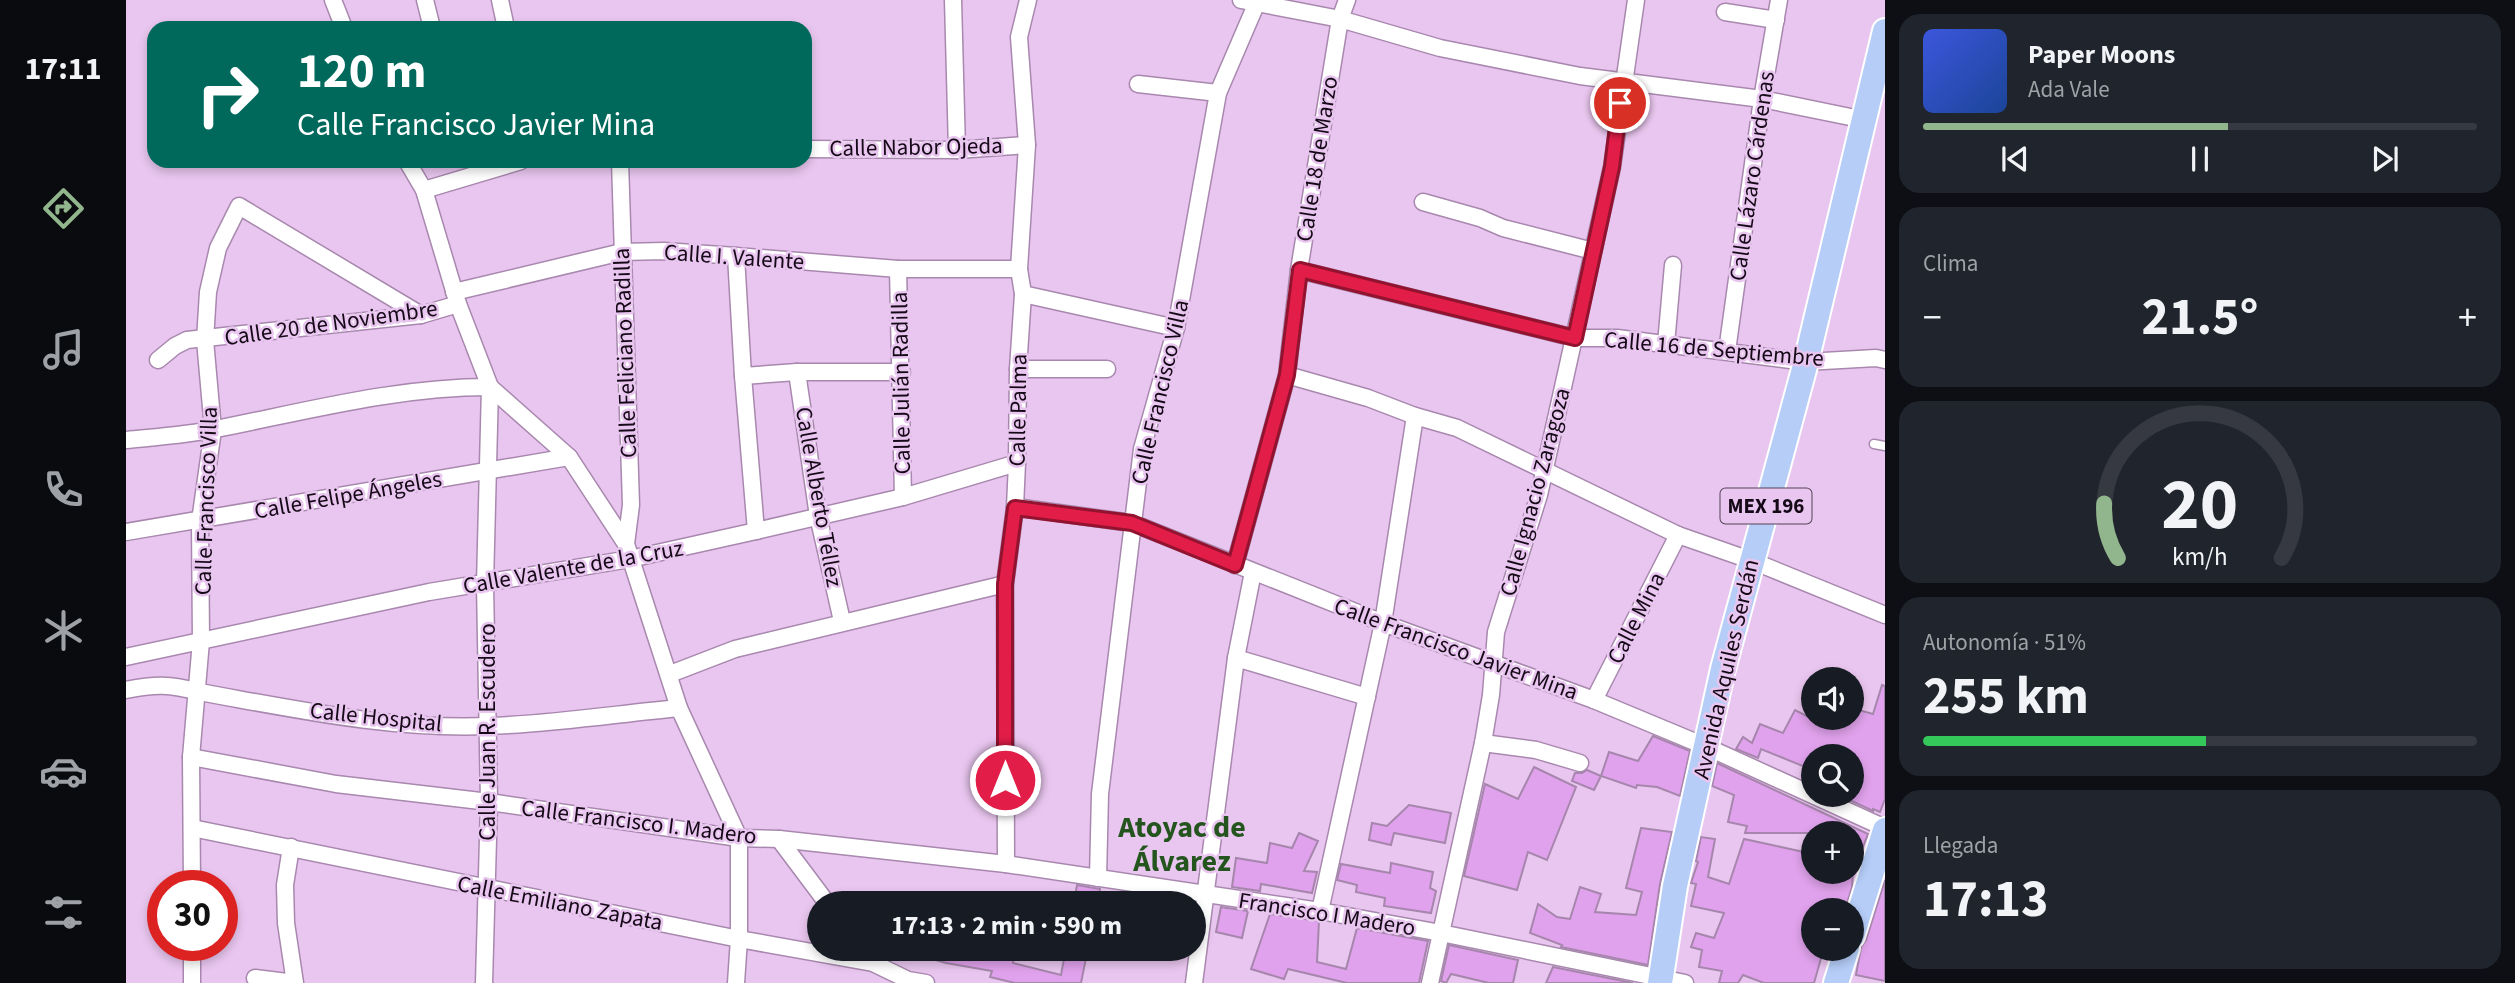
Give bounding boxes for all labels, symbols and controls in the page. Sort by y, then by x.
text: Paper Moons [2028,36,2175,73]
text: 120 m [297,37,426,107]
text: 17:11 [24,46,102,92]
icon: right [182,49,273,140]
street label: Calle Lázaro Cárdenas [1721,69,1783,283]
pin [1590,73,1650,133]
text: Ada Vale [2028,73,2110,106]
street label: Calle 18 de Marzo [1288,74,1346,244]
icon: arrive [1601,84,1639,122]
text: Calle Francisco Javier Mina [297,102,655,148]
street label: Calle Nabor Ojeda [829,129,1003,165]
icon: previous [1996,140,2034,178]
icon: pause [2181,140,2219,178]
icon: next [2366,140,2404,178]
icon: directions [39,184,88,233]
street label: Calle I. Valente [663,236,805,278]
street label: Calle Feliciano Radilla [605,247,645,459]
text: Clima [1923,247,1978,280]
text: 21.5° [2142,281,2258,355]
street label: Calle Julián Radilla [883,291,919,475]
text: − [1923,291,1942,345]
text: + [2458,291,2477,345]
street label: Calle 20 de Noviembre [222,292,440,354]
street label: Calle Francisco Villa [1123,296,1197,488]
street label: Calle 16 de Septiembre [1603,323,1825,375]
icon: music [39,325,88,374]
street label: Calle Palma [1001,353,1035,467]
street label: Calle Ignacio Zaragoza [1491,384,1579,600]
street label: Calle Alberto Téllez [787,404,851,590]
street label: Calle Francisco Villa [186,406,226,596]
text: 20 [2162,453,2238,557]
street label: Calle Felipe Ángeles [252,462,444,528]
icon: phone [39,465,88,514]
road number: MEX 196 [1720,489,1812,524]
street label: Calle Valente de la Cruz [460,531,686,603]
text: km/h [2172,538,2228,574]
street label: Avenida Aquiles Serdán [1685,556,1767,782]
street label: Calle Mina [1599,566,1673,670]
street label: Calle Francisco Javier Mina [1329,589,1583,709]
icon: climate [39,606,88,655]
street label: Calle Juan R. Escudero [471,623,504,841]
text: Autonomía · 51% [1923,626,2086,659]
text: 255 km [1923,660,2089,734]
map controls [1801,667,1864,961]
button: sound [1801,667,1864,730]
street label: Calle Hospital [308,694,444,740]
position arrow [968,743,1042,817]
button: search [1801,744,1864,807]
icon: car [39,747,88,796]
street label: Calle Francisco I. Madero [519,791,759,853]
district label: Atoyac de Álvarez [1117,806,1246,883]
button: + [1801,821,1864,884]
text: Llegada [1923,829,1998,862]
text: 17:13 [1923,863,2048,937]
street label: Calle Emiliano Zapata [455,867,665,939]
speed limit sign: 30 [147,870,238,961]
street label: Francisco I Madero [1236,884,1418,944]
icon: filters [39,888,88,937]
button: − [1801,898,1864,961]
text: 17:13 · 2 min · 590 m [891,907,1122,944]

